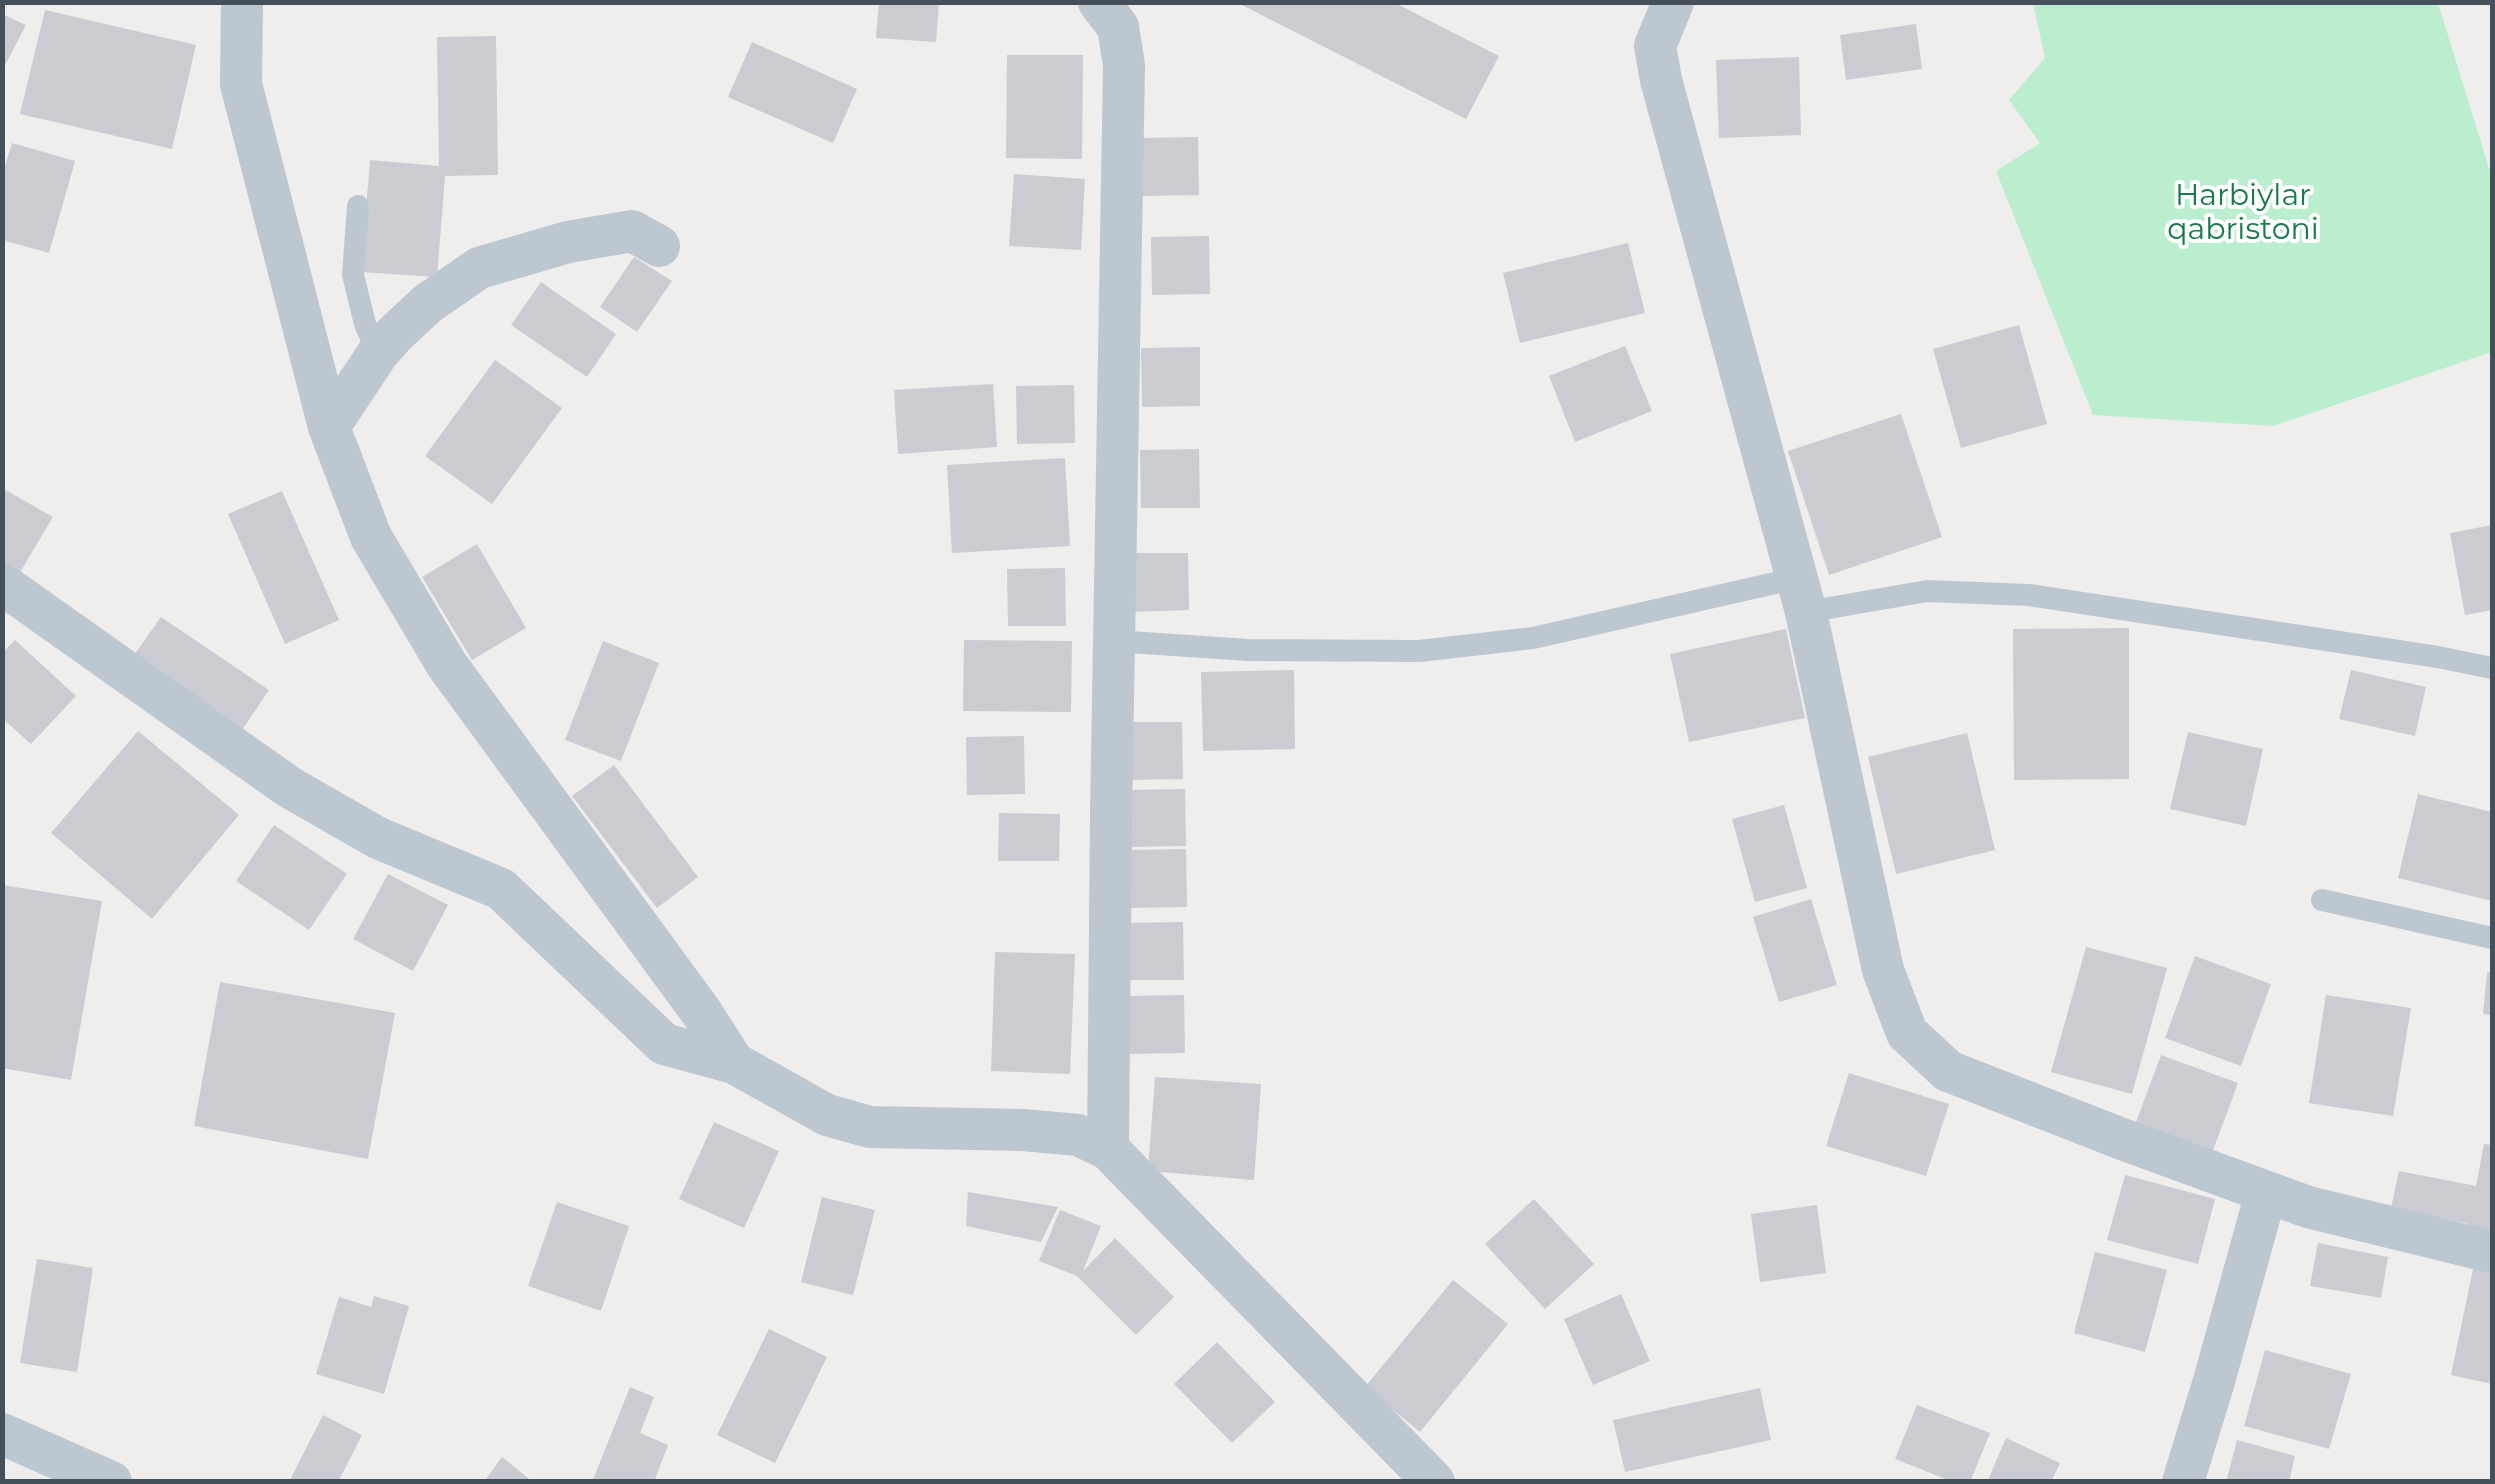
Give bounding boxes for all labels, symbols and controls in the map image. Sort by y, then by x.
park label: Harbiylar qabristoni [2167,178,2319,248]

